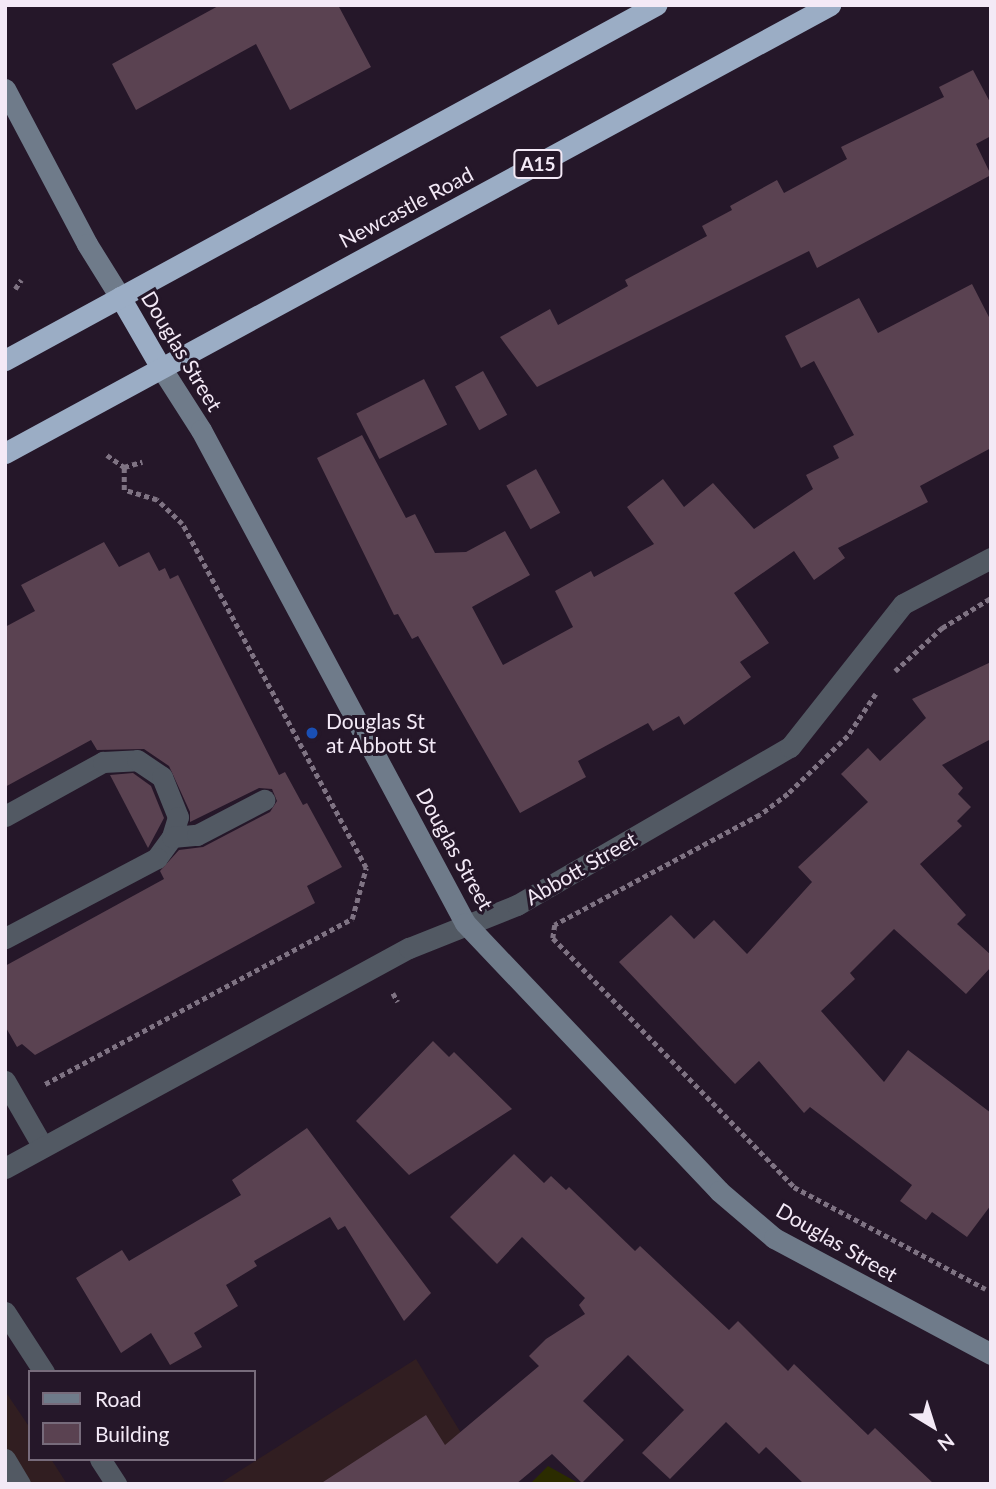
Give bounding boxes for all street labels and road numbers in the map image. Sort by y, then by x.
road number: A15 [512,148,564,180]
street label: Newcastle Road [335,161,477,253]
street label: Douglas Street [136,286,228,416]
street label: Douglas Street [411,784,499,914]
street label: Abbott Street [521,826,641,910]
street label: Douglas Street [772,1197,902,1287]

